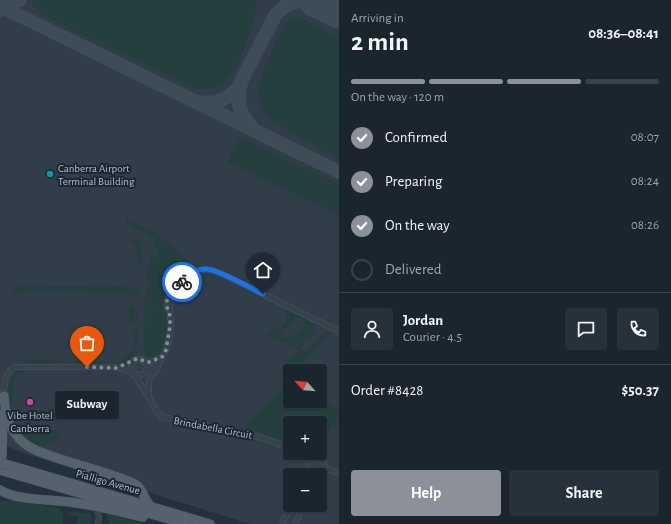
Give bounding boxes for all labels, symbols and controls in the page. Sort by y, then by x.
text: Arriving in [351,12,404,25]
text: 08:36–08:41 [588,26,659,41]
text: 2 min [351,29,409,55]
text: On the way · 120 m [351,91,444,104]
icon: check [351,127,373,149]
text: Confirmed [385,130,447,145]
text: 08:07 [631,131,659,144]
place label: Canberra Airport Terminal Building [58,163,135,187]
marker: Canberra Airport Terminal Building [45,169,55,179]
icon: check [351,171,373,193]
text: Preparing [385,174,442,189]
text: 08:24 [631,175,659,188]
icon: check [351,215,373,237]
text: On the way [385,218,450,233]
text: 08:26 [631,219,659,232]
pin [246,253,280,294]
icon: home [252,259,274,281]
courier [162,262,202,302]
text: Delivered [385,262,442,277]
icon: bike [171,271,193,293]
button: person [351,308,393,350]
button: chat [565,308,607,350]
button: phone [617,308,659,350]
text: Jordan [403,313,443,328]
pin [70,326,104,367]
text: Courier · 4.5 [403,331,462,344]
icon: bag [76,332,98,354]
north arrow [283,364,327,408]
map controls [283,364,327,512]
text: Order #8428 [351,383,423,398]
text: $50.37 [622,383,659,398]
callout: Subway [55,391,119,419]
marker: Vibe Hotel Canberra [25,397,35,407]
text: Subway [67,398,107,411]
place label: Vibe Hotel Canberra [7,410,53,434]
street label: Brindabella Circuit [173,415,254,441]
button: + [283,416,327,460]
street label: Pialligo Avenue [75,468,141,496]
button: − [283,468,327,512]
button: Help [351,470,501,516]
button: Share [509,470,659,516]

